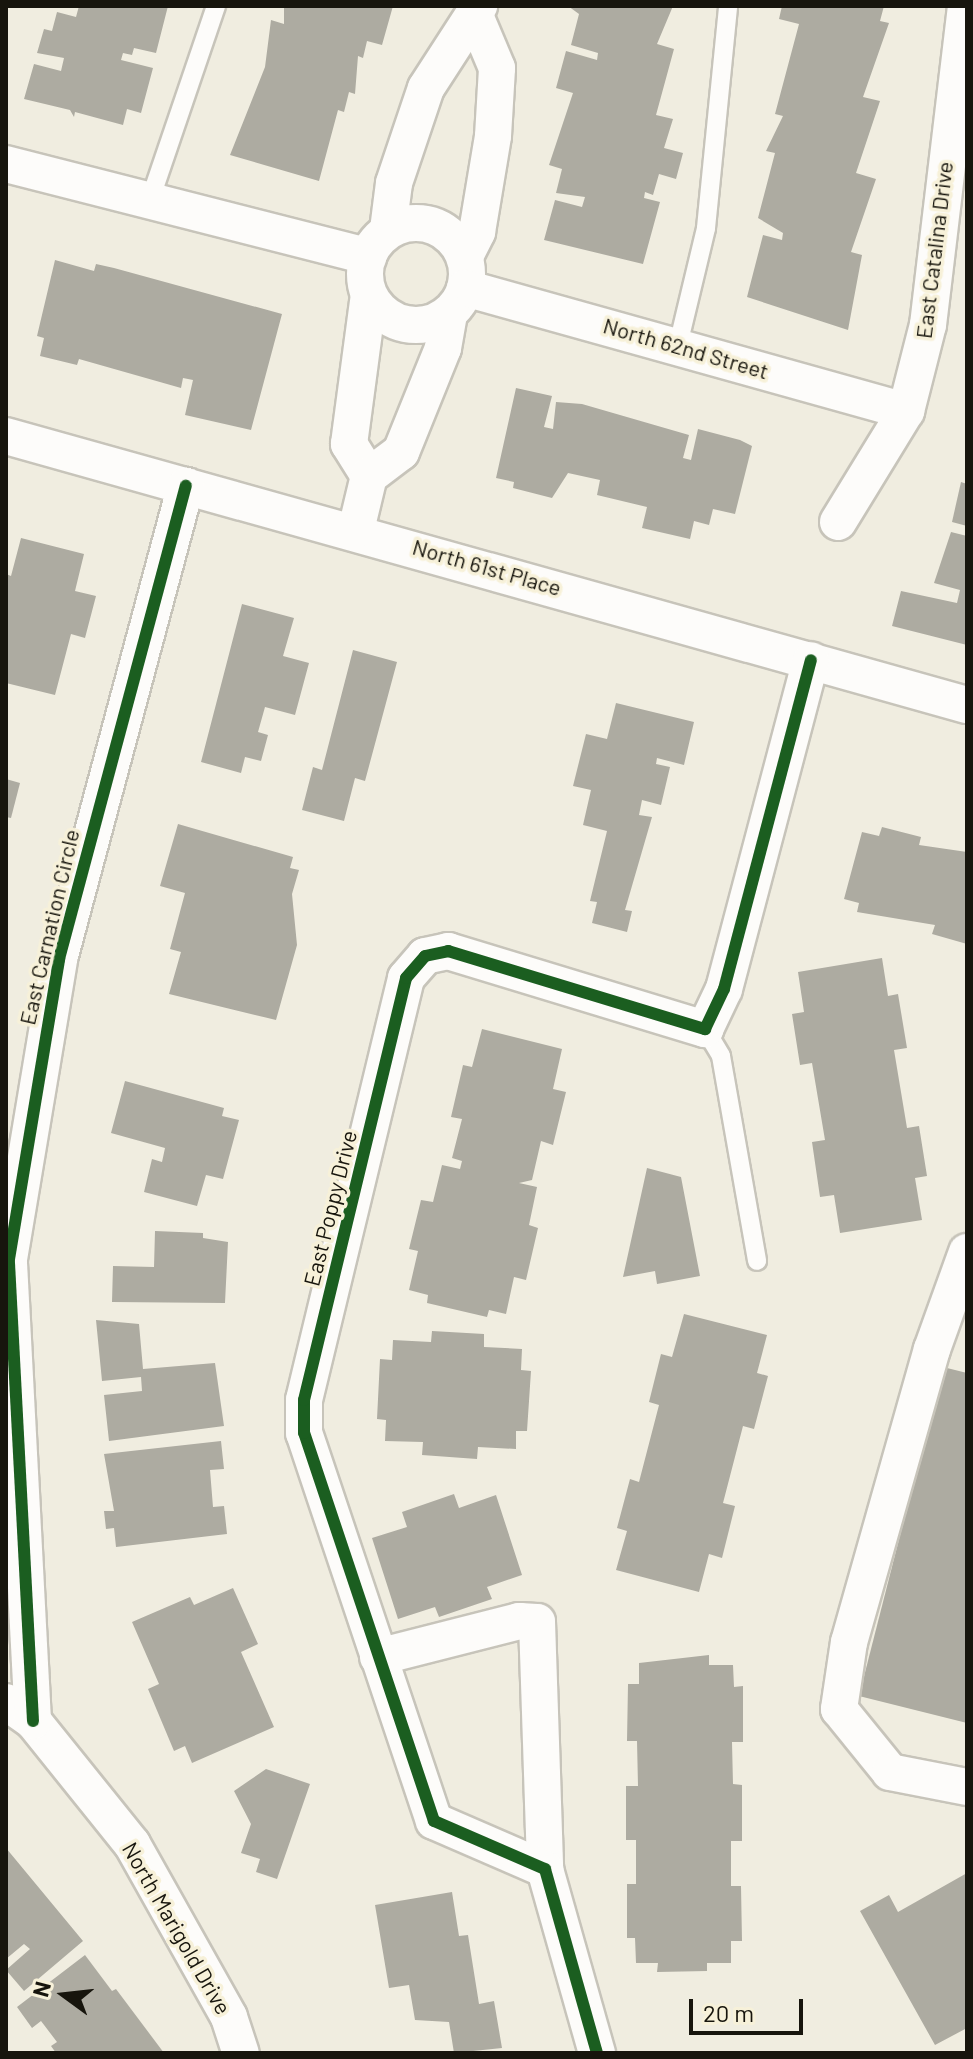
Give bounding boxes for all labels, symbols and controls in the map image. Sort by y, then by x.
street label: East Catalina Drive [910,160,958,340]
street label: North 62nd Street [600,312,772,384]
street label: North 61st Place [410,533,564,601]
street label: East Carnation Circle [14,827,84,1027]
street label: East Poppy Drive [298,1127,362,1289]
street label: North Marigold Drive [117,1837,237,2019]
north arrow [24,1955,104,2035]
text: N [26,1978,55,1999]
scale bar [693,1983,807,2033]
text: 20 m [703,1998,754,2027]

